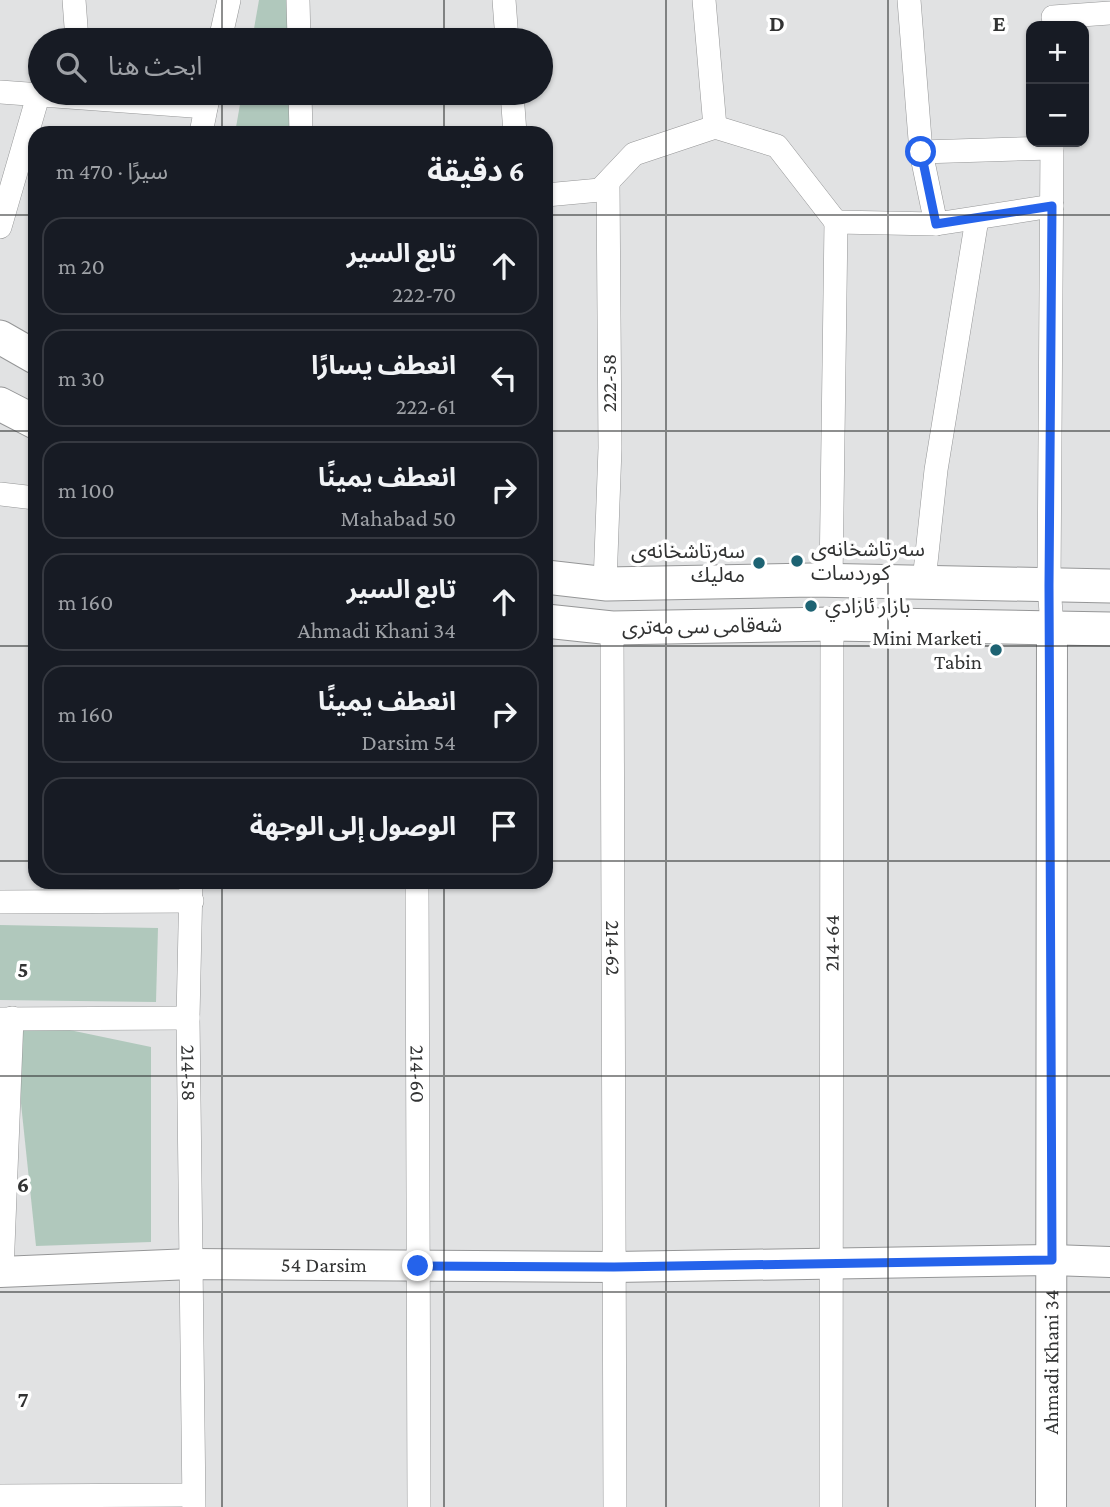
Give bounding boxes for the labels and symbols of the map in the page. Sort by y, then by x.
text: D [769,10,785,36]
text: E [992,10,1006,36]
route start [905,136,936,167]
street label: 222-58 [597,354,621,412]
place label: سە‌رتاشخانە‌ی كوردسات [811,537,925,585]
place label: سە‌رتاشخانە‌ی مە‌لیك [631,539,745,587]
marker: سە‌رتاشخانە‌ی كوردسات [789,553,805,569]
marker: سە‌رتاشخانە‌ی مە‌لیك [751,555,767,571]
place label: بازار ئازادي [825,594,911,622]
marker: بازار ئازادي [803,598,819,614]
street label: شەقامی سی مەتری [622,613,782,639]
place label: Mini Marketi Tabin [872,626,982,674]
marker: Mini Marketi Tabin [988,642,1004,658]
street label: 214-64 [820,915,844,971]
street label: 214-62 [601,920,625,976]
text: 5 [17,956,29,982]
street label: 214-58 [176,1045,201,1101]
street label: 214-60 [406,1045,430,1103]
text: 6 [17,1171,29,1197]
route end [402,1250,433,1281]
street label: 54 Darsim [281,1253,367,1277]
street label: Ahmadi Khani 34 [1039,1290,1063,1434]
text: 7 [17,1386,29,1412]

